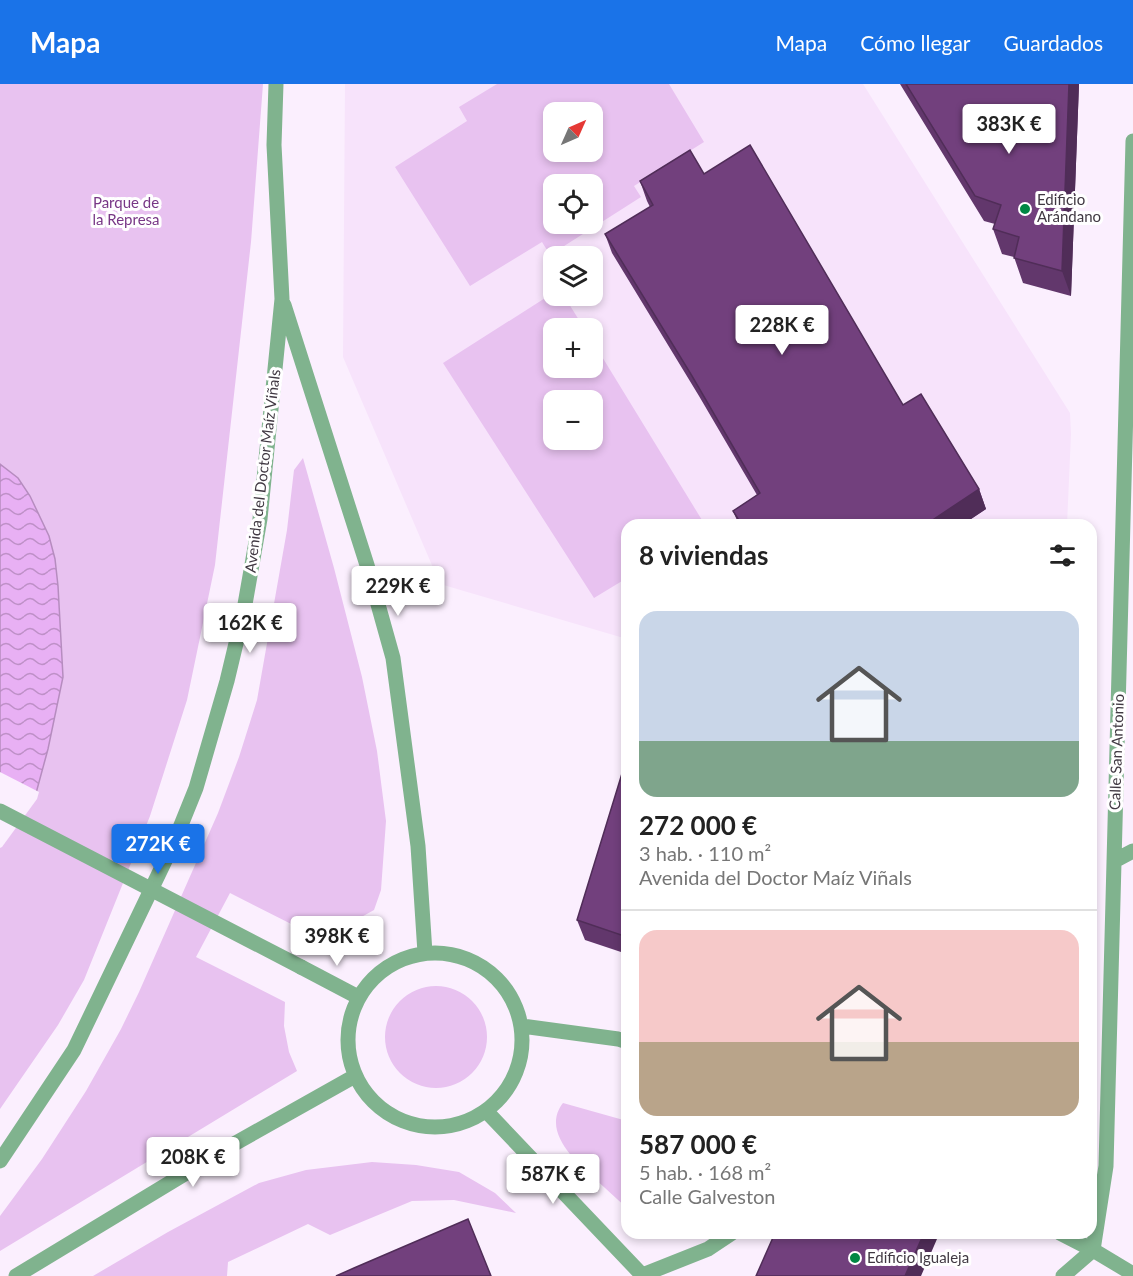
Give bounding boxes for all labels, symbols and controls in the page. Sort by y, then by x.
text: Mapa [30,25,100,59]
text: Mapa [775,30,827,55]
text: Cómo llegar [860,30,971,55]
text: Guardados [1004,30,1103,55]
north arrow [543,102,603,162]
map controls [543,102,603,450]
pin: 383K € [960,104,1058,155]
text: 383K € [977,111,1041,135]
button: locate [543,174,603,234]
place label: Edificio Arándano [1037,190,1101,225]
park label: Parque de la Represa [92,193,160,228]
marker: Edificio Arándano [1018,202,1032,216]
button: layers [543,246,603,306]
pin: 228K € [733,305,831,356]
text: 228K € [750,312,814,336]
button: + [543,318,603,378]
street label: Avenida del Doctor Maíz Viñals [241,368,283,574]
button: − [543,390,603,450]
text: 8 viviendas [639,539,768,571]
icon: filters [1046,539,1079,572]
pin: 229K € [349,566,447,617]
text: 229K € [366,573,430,597]
pin: 162K € [201,603,299,654]
text: 162K € [218,610,282,634]
icon: home [805,650,913,758]
street label: Calle San Antonio [1105,694,1127,810]
text: 272 000 € [639,809,757,841]
pin: 272K € [109,824,207,875]
text: 272K € [126,831,190,855]
text: 3 hab. · 110 m² [639,841,771,865]
text: Avenida del Doctor Maíz Viñals [639,865,912,889]
pin: 398K € [288,916,386,967]
text: 398K € [305,923,369,947]
icon: home [805,969,913,1077]
text: 587 000 € [639,1128,757,1160]
pin: 208K € [144,1137,242,1188]
text: 208K € [161,1144,225,1168]
pin: 587K € [504,1154,602,1205]
text: 5 hab. · 168 m² [639,1160,771,1184]
text: 587K € [521,1161,585,1185]
text: Calle Galveston [639,1184,776,1208]
place label: Edificio Igualeja [867,1248,969,1266]
marker: Edificio Igualeja [848,1251,862,1265]

